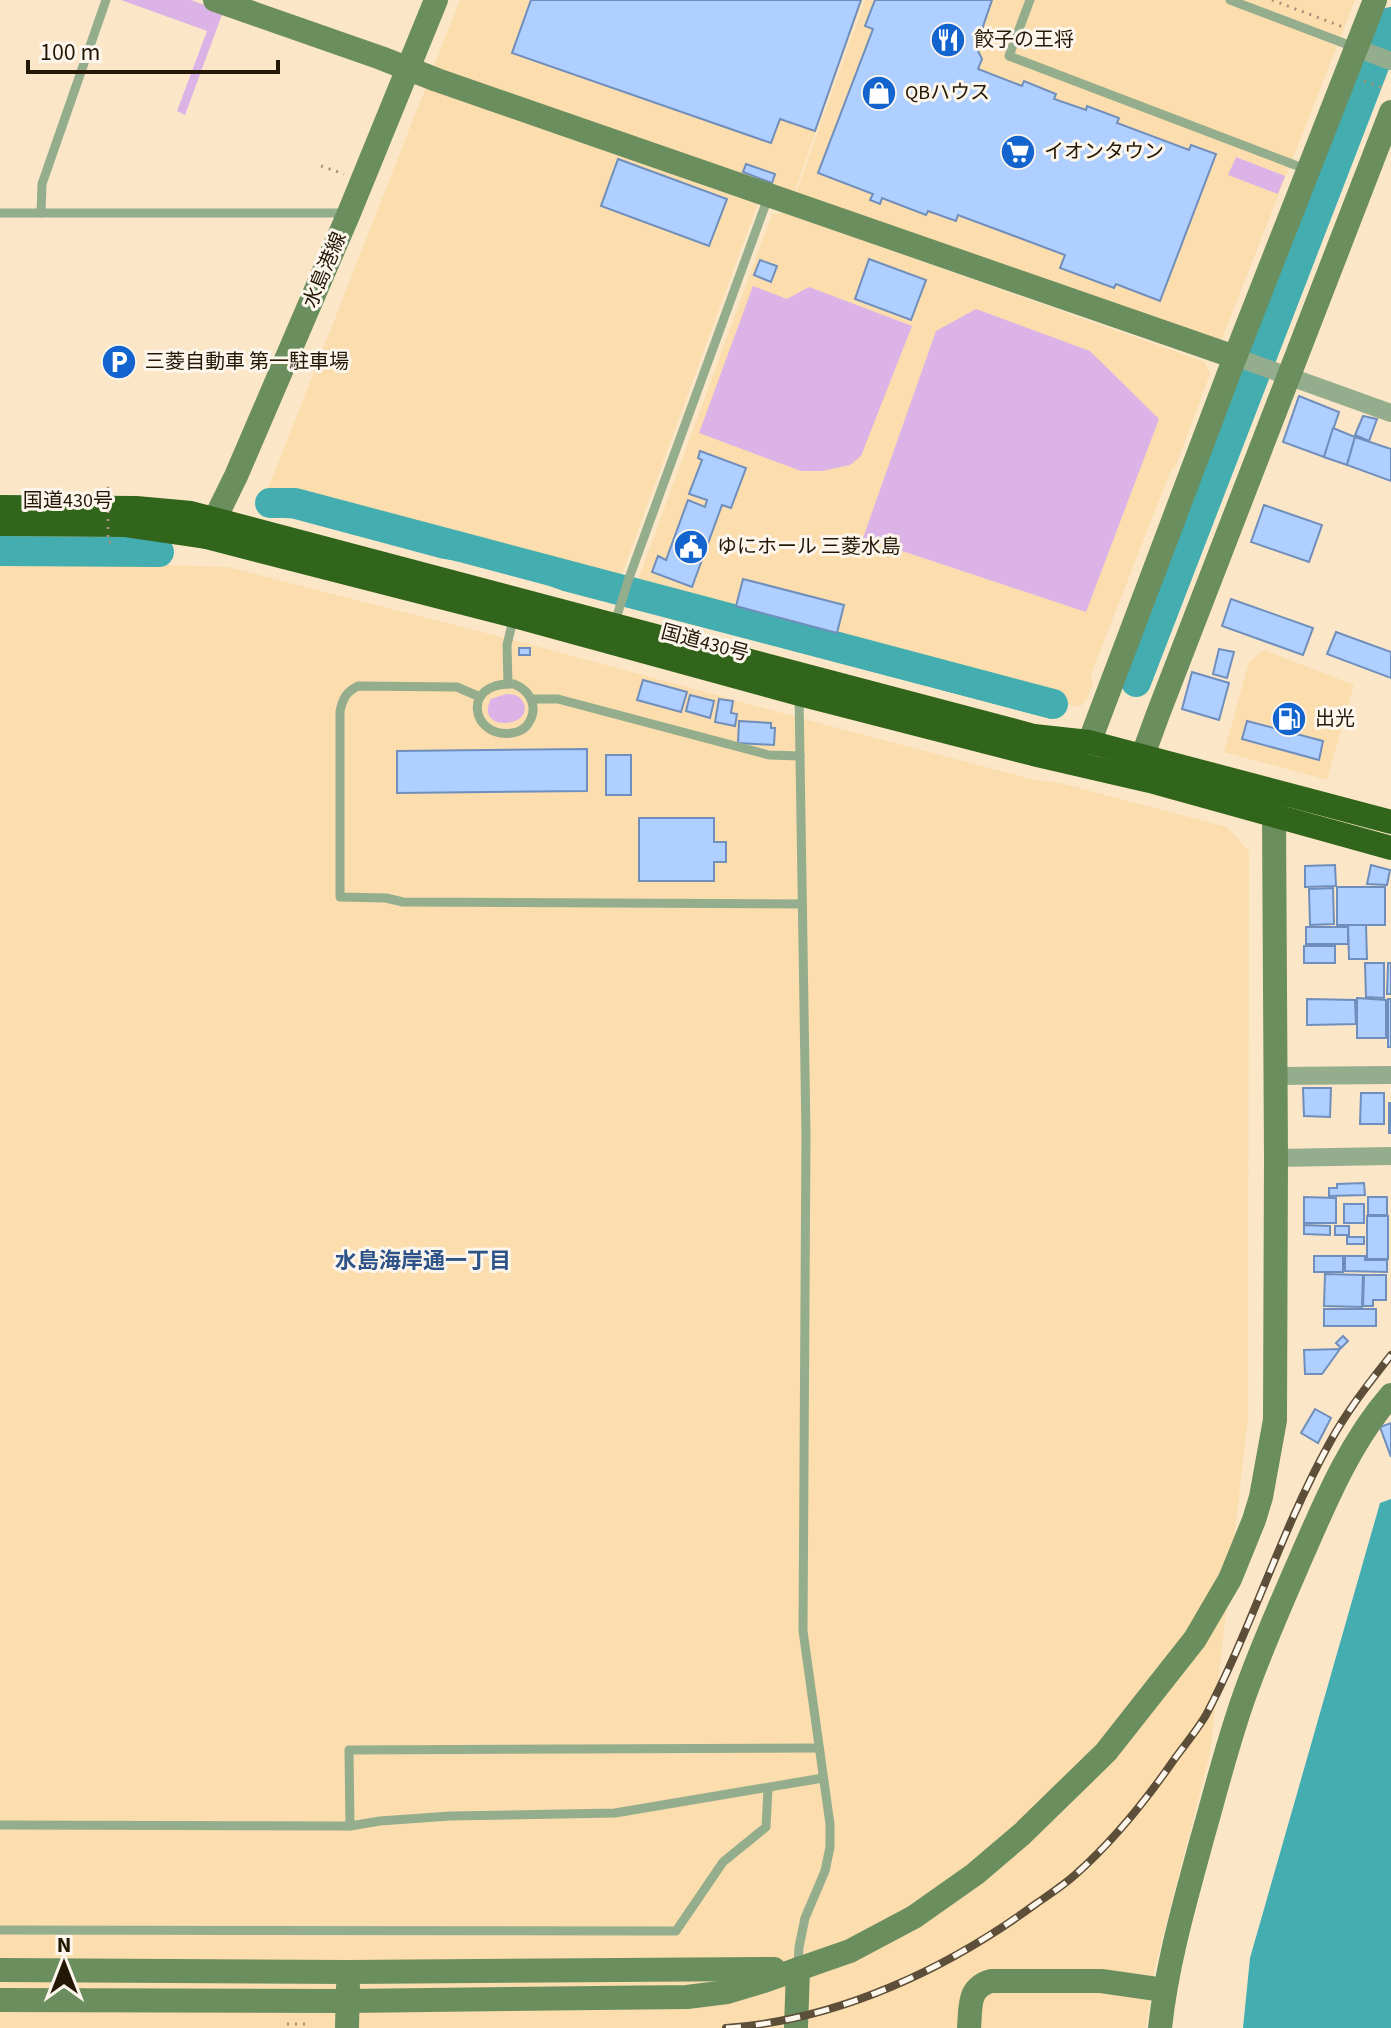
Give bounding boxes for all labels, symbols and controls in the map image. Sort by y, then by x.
restaurant icon: 餃子の王将 [929,21,967,59]
scale bar [28,24,278,74]
place label: 餃子の王将 [974,26,1074,54]
text: 100 m [40,35,100,70]
shop icon: QBハウス [860,74,898,112]
place label: QBハウス [905,79,990,107]
supermarket icon: イオンタウン [999,133,1037,171]
place label: イオンタウン [1044,138,1164,166]
street label: 水島港線 [296,228,354,312]
parking icon: 三菱自動車 第一駐車場 [100,343,138,381]
place label: 三菱自動車 第一駐車場 [145,348,349,376]
street label: 国道430号 [23,487,113,515]
public building icon: ゆにホール 三菱水島 [672,528,710,566]
place label: ゆにホール 三菱水島 [717,533,901,561]
street label: 国道430号 [658,618,752,668]
fuel station icon: 出光 [1270,700,1308,738]
place label: 出光 [1315,705,1355,733]
district label: 水島海岸通一丁目 [335,1245,511,1277]
north arrow [24,1924,104,2004]
text: N [57,1929,71,1961]

